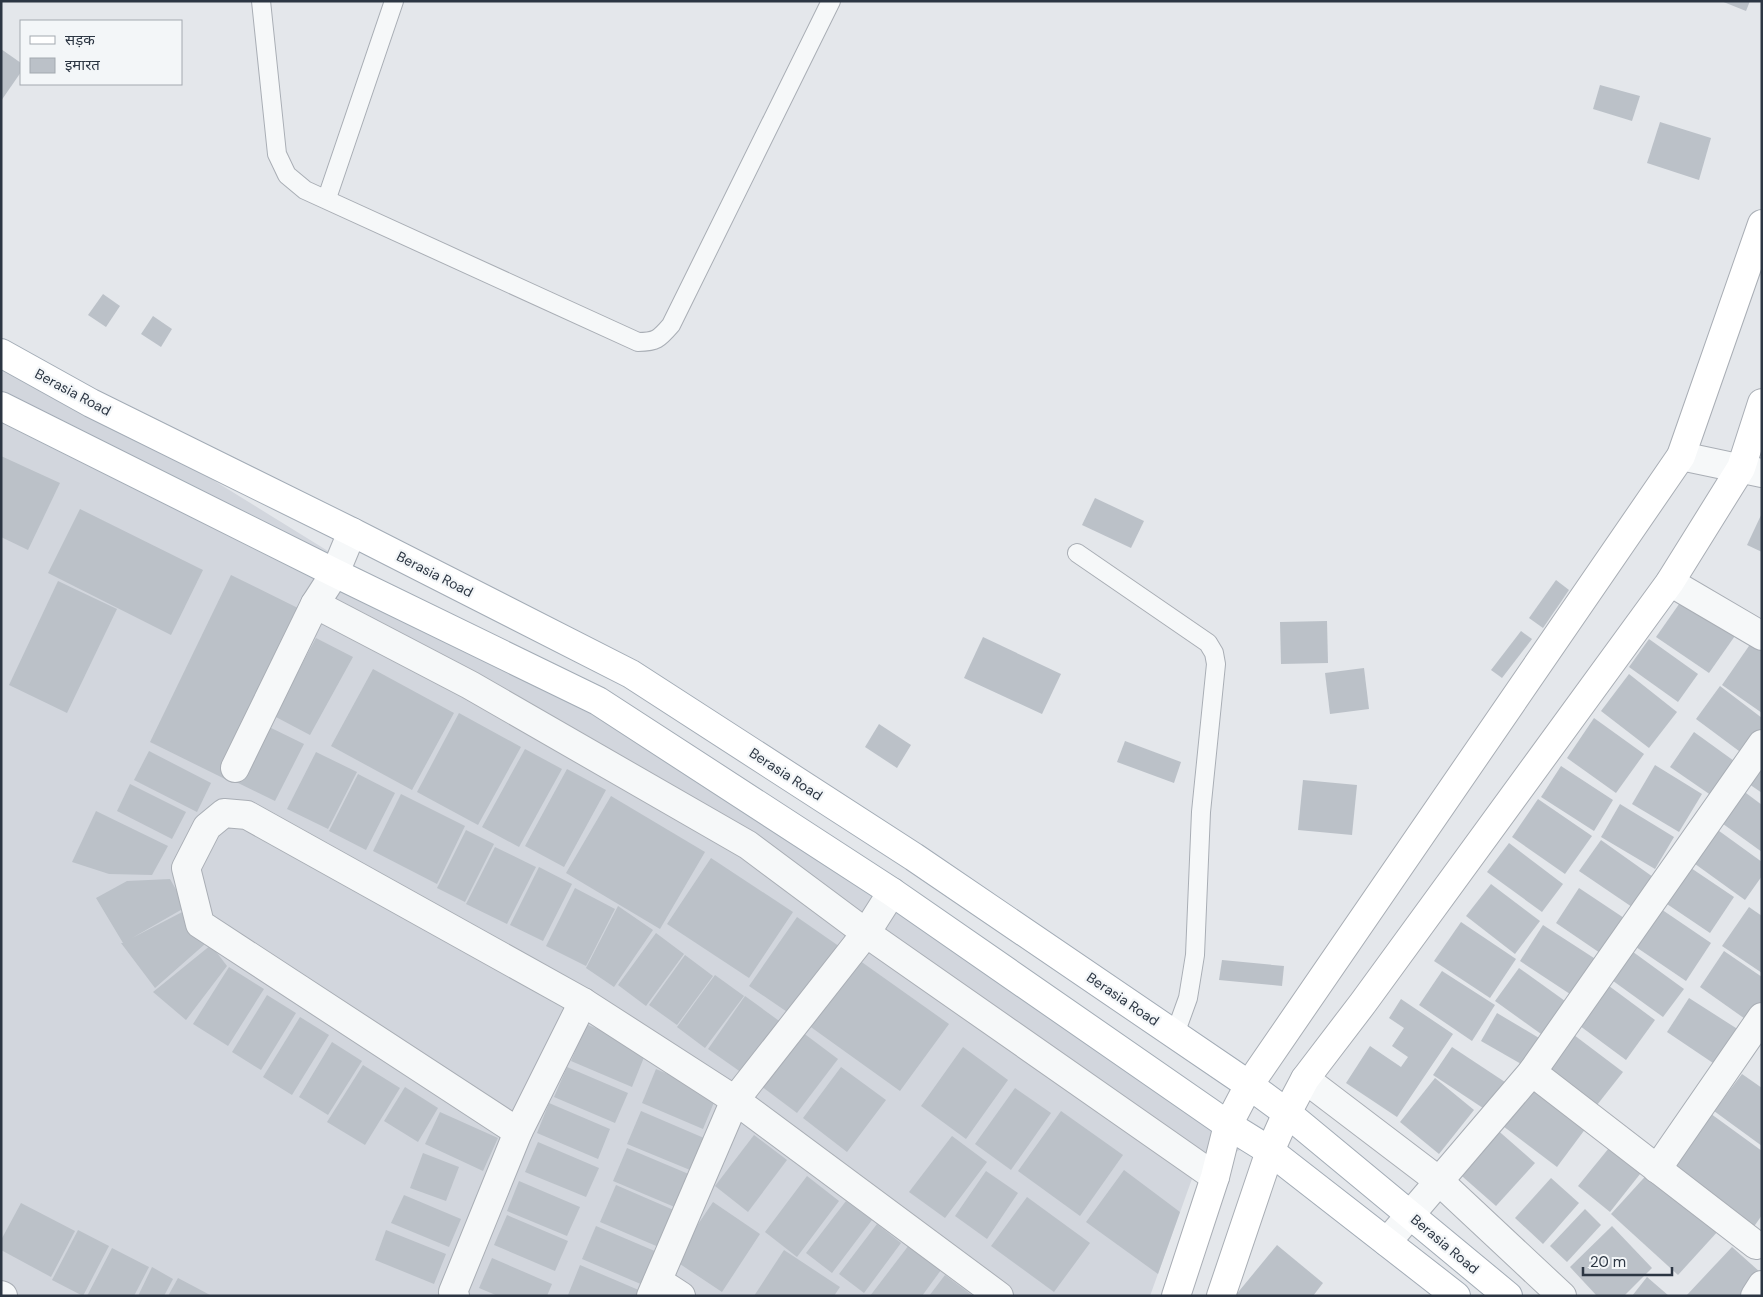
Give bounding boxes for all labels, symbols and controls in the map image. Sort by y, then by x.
legend [20,20,182,85]
text: सड़क [65,30,95,50]
text: इमारत [65,55,100,75]
street label: Berasia Road [32,364,114,420]
street label: Berasia Road [394,547,476,601]
street label: Berasia Road [746,744,826,804]
street label: Berasia Road [1083,968,1163,1030]
street label: Berasia Road [1407,1210,1483,1278]
scale bar [1583,1244,1672,1276]
text: 20 m [1590,1252,1626,1272]

